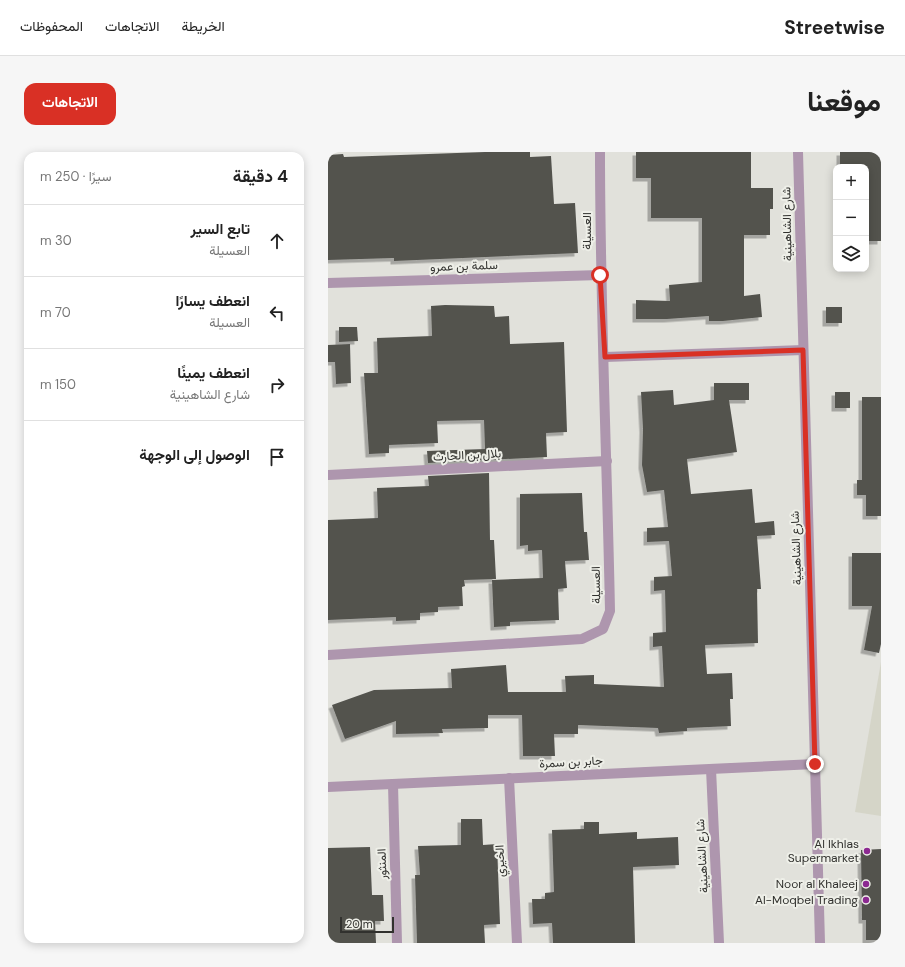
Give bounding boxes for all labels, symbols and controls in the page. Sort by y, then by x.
text: Streetwise [784,15,885,40]
text: المحفوظات [20,17,83,35]
text: الاتجاهات [105,17,159,35]
text: الخريطة [181,17,225,35]
button: الاتجاهات [24,83,116,125]
text: موقعنا [807,83,881,120]
map controls [833,164,869,272]
button: + [833,164,869,200]
text: 4 دقيقة [233,165,288,187]
text: سيرًا · 250 m [40,168,111,185]
street label: شارع الشاهينية [778,187,797,261]
button: − [833,200,869,236]
street label: العسيلة [579,212,595,250]
text: تابع السير [191,219,250,239]
icon: ahead [266,230,288,252]
text: 30 m [40,232,72,249]
button: layers [833,236,869,272]
text: العسيلة [209,242,250,259]
street label: سلمة بن عمرو [430,257,498,275]
route start [591,266,609,284]
text: انعطف يسارًا [175,291,250,311]
icon: left [266,302,288,324]
text: 70 m [40,304,71,321]
text: العسيلة [209,314,250,331]
text: انعطف يمينًا [177,363,250,383]
icon: right [266,374,288,396]
text: 150 m [40,376,76,393]
text: شارع الشاهينية [170,386,250,403]
text: الوصول إلى الوجهة [139,445,250,465]
street label: بلال بن الحارث [433,445,501,465]
icon: arrive [266,446,288,468]
street label: شارع الشاهينية [787,511,806,585]
street label: العسيلة [588,566,604,604]
street label: جابر بن سمرة [539,752,603,772]
route end [806,755,824,773]
street label: شارع الشاهينية [692,819,713,893]
place label: Al Ikhlas Supermarket [788,836,859,866]
street label: الخيري [491,845,511,877]
marker: Al Ikhlas Supermarket [862,846,872,856]
street label: المنثور [373,848,391,881]
place label: Noor al Khaleej [776,876,858,892]
marker: Noor al Khaleej [861,879,871,889]
place label: Al-Moqbel Trading [755,892,858,908]
marker: Al-Moqbel Trading [861,895,871,905]
scale bar [340,915,394,934]
text: 20 m [346,917,372,931]

